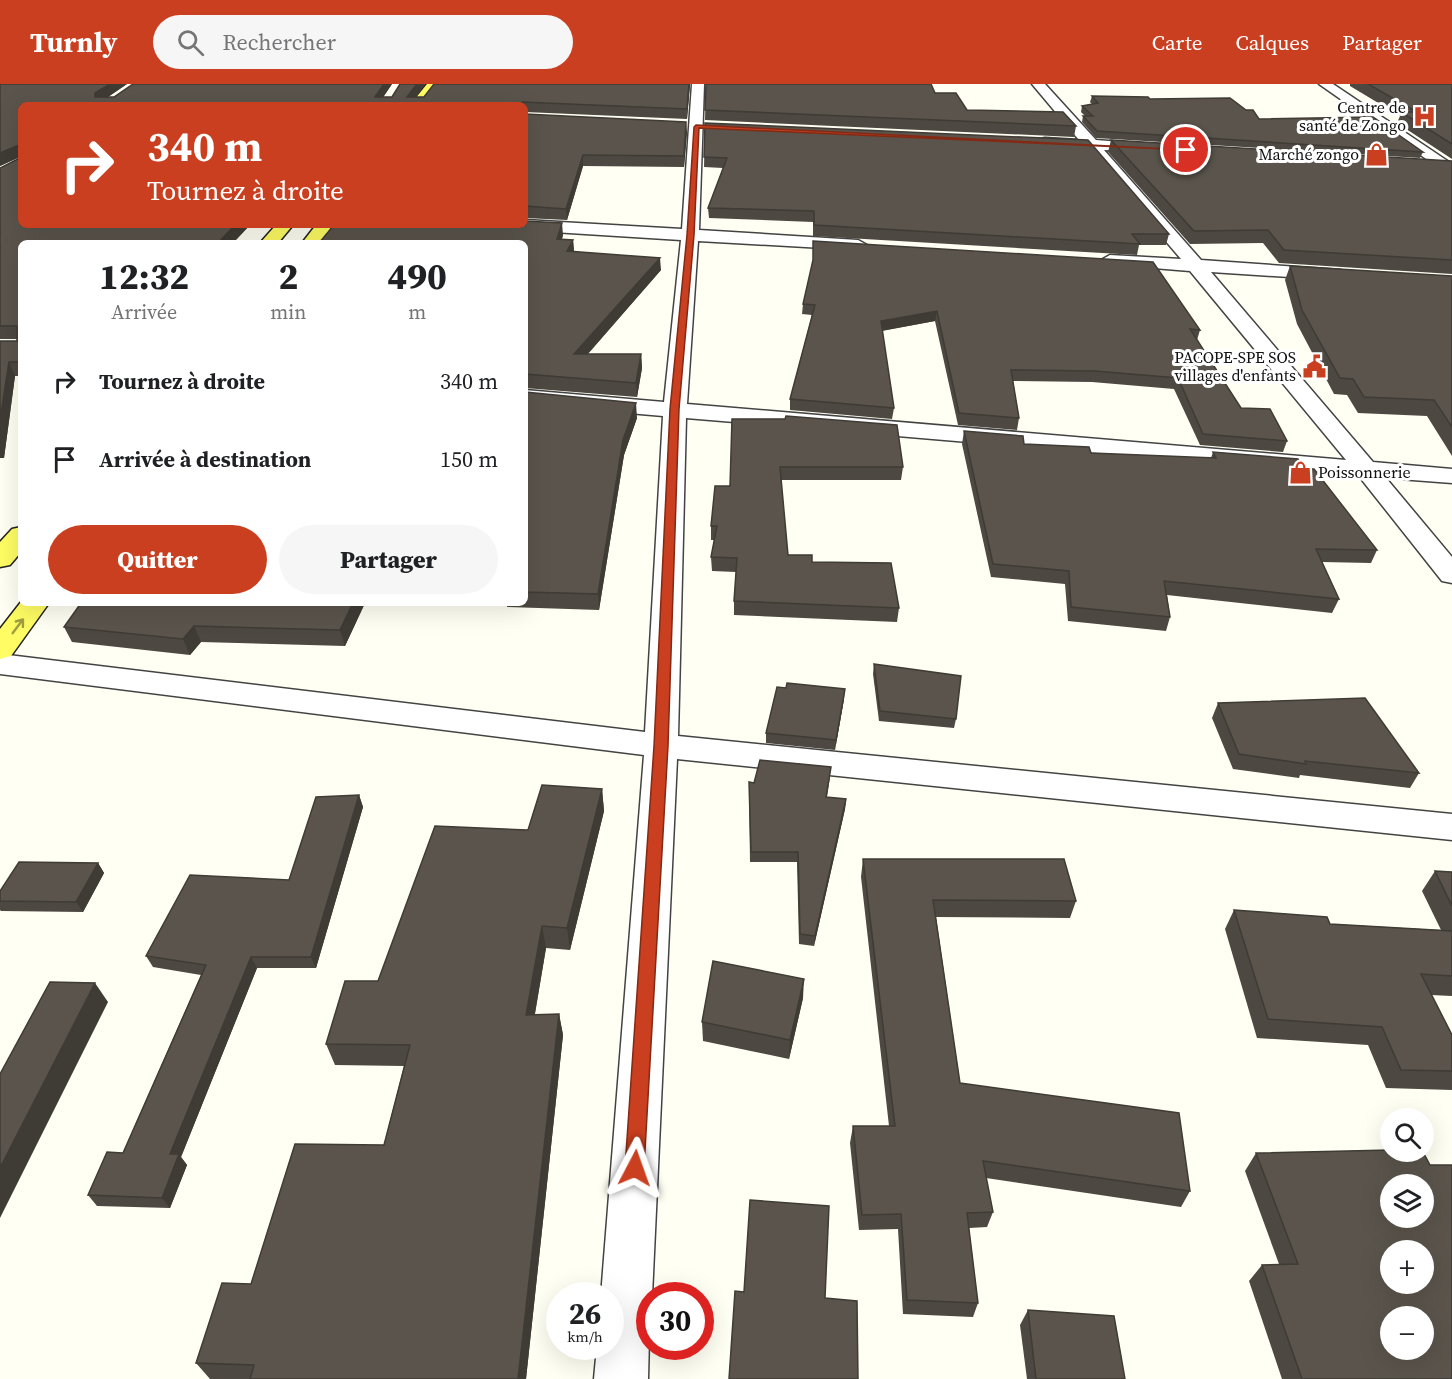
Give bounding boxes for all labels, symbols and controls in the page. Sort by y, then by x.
search box [153,15,573,69]
text: Turnly [30,23,117,61]
icon: search [174,26,207,59]
text: Rechercher [222,27,336,57]
text: Carte [1152,28,1202,57]
text: Calques [1235,28,1309,57]
text: Partager [1342,28,1422,57]
place label: Centre de santé de Zongo [1299,96,1406,136]
hospital icon: Centre de santé de Zongo [1411,103,1437,129]
text: 340 m [147,117,262,175]
pin [1160,124,1211,175]
icon: right [48,126,126,204]
icon: arrive [1169,133,1202,166]
shop icon: Marché zongo [1364,141,1390,167]
place label: Marché zongo [1258,143,1359,165]
text: Tournez à droite [147,172,344,209]
text: 12:32 [99,252,189,301]
text: 2 [278,252,298,301]
text: 490 [387,252,447,301]
text: Arrivée [111,298,177,326]
text: min [270,298,306,326]
text: m [408,298,426,326]
place label: PACOPE-SPE SOS villages d'enfants [1174,346,1296,386]
public building icon: PACOPE-SPE SOS villages d'enfants [1301,353,1327,379]
icon: right [48,365,81,398]
text: Tournez à droite [99,366,265,396]
text: 340 m [440,366,498,396]
icon: arrive [48,443,81,476]
text: Arrivée à destination [99,444,311,474]
text: 150 m [440,444,498,474]
shop icon: Poissonnerie [1287,459,1313,485]
place label: Poissonnerie [1318,461,1411,483]
button: Quitter [48,525,267,594]
button: Partager [279,525,498,594]
one-way arrow [11,618,24,634]
map controls [1380,1108,1434,1360]
button: search [1380,1108,1434,1162]
position arrow [603,1136,667,1200]
button: layers [1380,1174,1434,1228]
button: + [1380,1240,1434,1294]
speed limit sign: 30 [636,1282,714,1360]
text: 26 [569,1293,601,1334]
button: − [1380,1306,1434,1360]
text: km/h [567,1326,603,1347]

